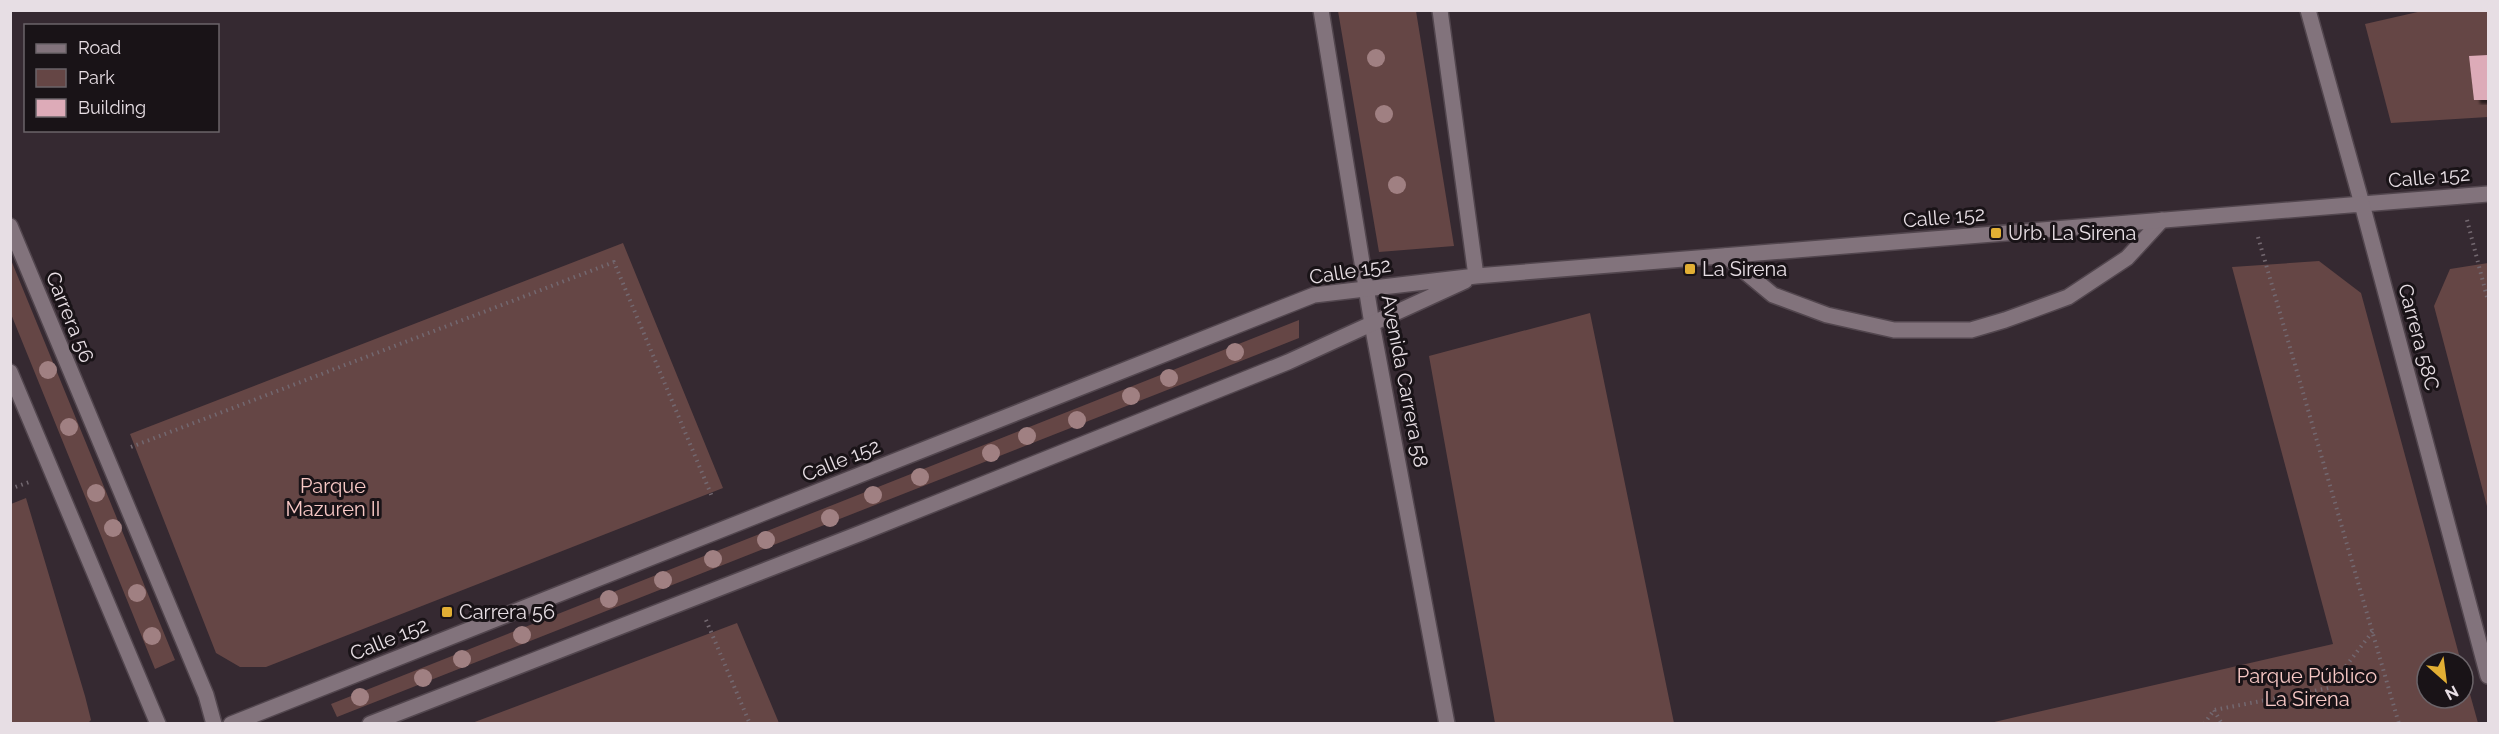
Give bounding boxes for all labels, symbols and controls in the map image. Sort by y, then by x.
legend [24,24,219,132]
text: Road [78,37,121,58]
text: Park [78,67,115,88]
text: Building [78,97,146,118]
street label: Calle 152 [2387,161,2471,193]
street label: Calle 152 [1902,201,1986,233]
place label: Urb. La Sirena [2008,221,2136,245]
marker: Urb. La Sirena [1989,226,2003,240]
street label: Calle 152 [1308,253,1392,289]
place label: La Sirena [1702,257,1787,281]
marker: La Sirena [1683,262,1697,276]
street label: Carrera 56 [41,268,99,366]
street label: Carrera 58C [2393,281,2445,393]
street label: Avenida Carrera 58 [1377,293,1433,469]
street label: Calle 152 [798,433,884,487]
park label: Parque Mazuren II [285,474,381,521]
place label: Carrera 56 [459,600,555,624]
marker: Carrera 56 [440,605,454,619]
street label: Calle 152 [346,612,432,666]
north arrow [2415,650,2475,710]
park label: Parque Público La Sirena [2237,664,2377,711]
text: N [2442,682,2462,704]

